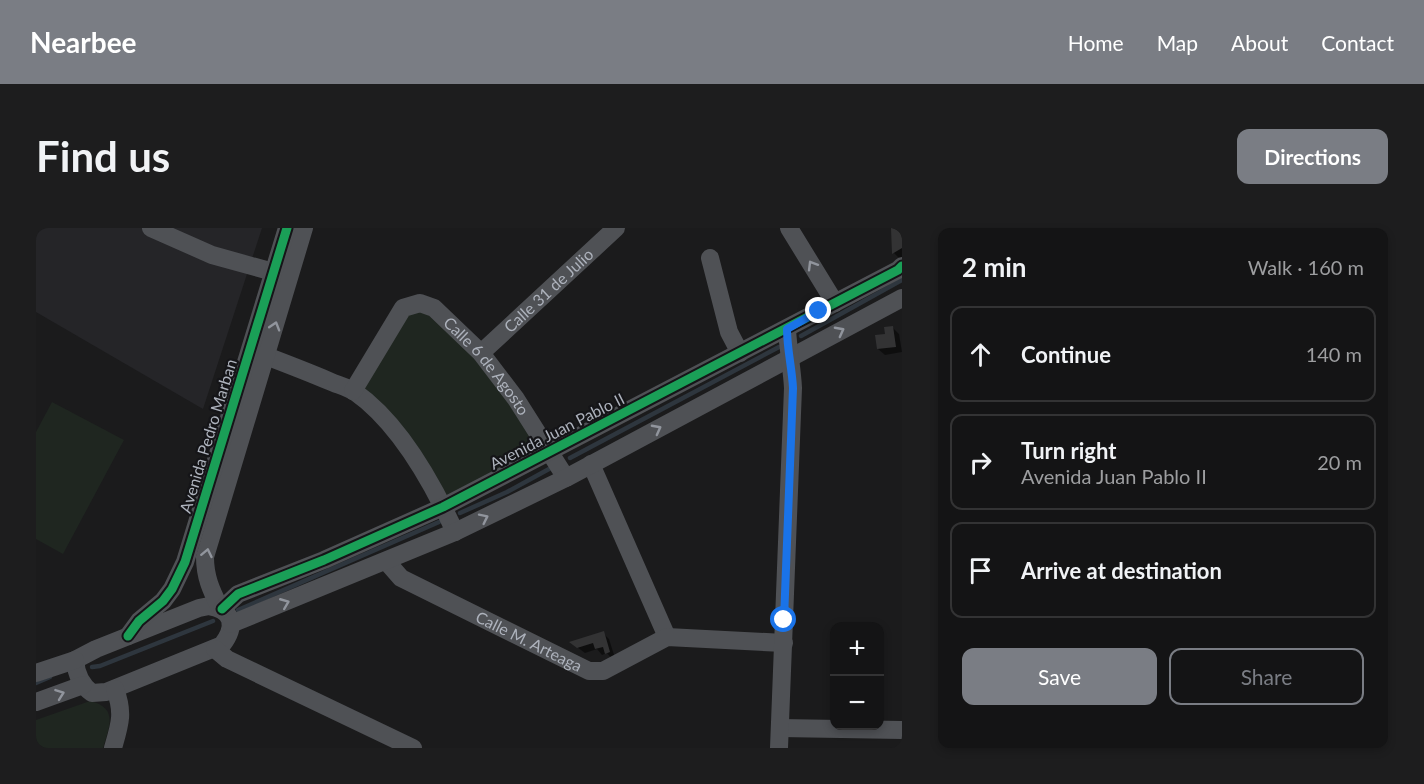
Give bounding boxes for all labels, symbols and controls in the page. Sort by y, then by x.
text: Nearbee [30,25,137,59]
text: Home [1068,30,1124,55]
text: Map [1157,30,1198,55]
text: About [1231,30,1288,55]
text: Contact [1321,30,1394,55]
button: Directions [1237,129,1388,184]
text: Find us [36,131,170,181]
street label: Calle 31 de Julio [500,244,597,336]
text: 2 min [962,251,1026,283]
text: Walk · 160 m [1248,255,1364,279]
one-way arrow [807,261,819,271]
route end [805,297,831,323]
street label: Calle 6 de Agosto [440,313,534,418]
one-way arrow [268,321,280,332]
one-way arrow [834,327,844,338]
icon: ahead [964,338,997,371]
text: Continue [1021,341,1111,368]
text: 140 m [1306,342,1362,366]
street label: Avenida Pedro Marban [175,357,240,515]
street label: Avenida Juan Pablo II [486,388,627,473]
one-way arrow [651,425,661,436]
text: Turn right [1021,437,1116,464]
icon: right [964,446,997,479]
text: 20 m [1317,450,1362,474]
text: Avenida Juan Pablo II [1021,464,1207,488]
one-way arrow [478,514,488,525]
one-way arrow [200,548,213,558]
icon: arrive [964,554,997,587]
text: Arrive at destination [1021,557,1222,584]
one-way arrow [279,598,290,610]
route start [770,606,796,632]
street label: Calle M. Arteaga [473,607,585,675]
map controls [830,622,884,730]
button: + [830,622,884,676]
button: Save [962,648,1157,705]
button: Share [1169,648,1364,705]
button: − [830,676,884,730]
one-way arrow [54,688,64,701]

